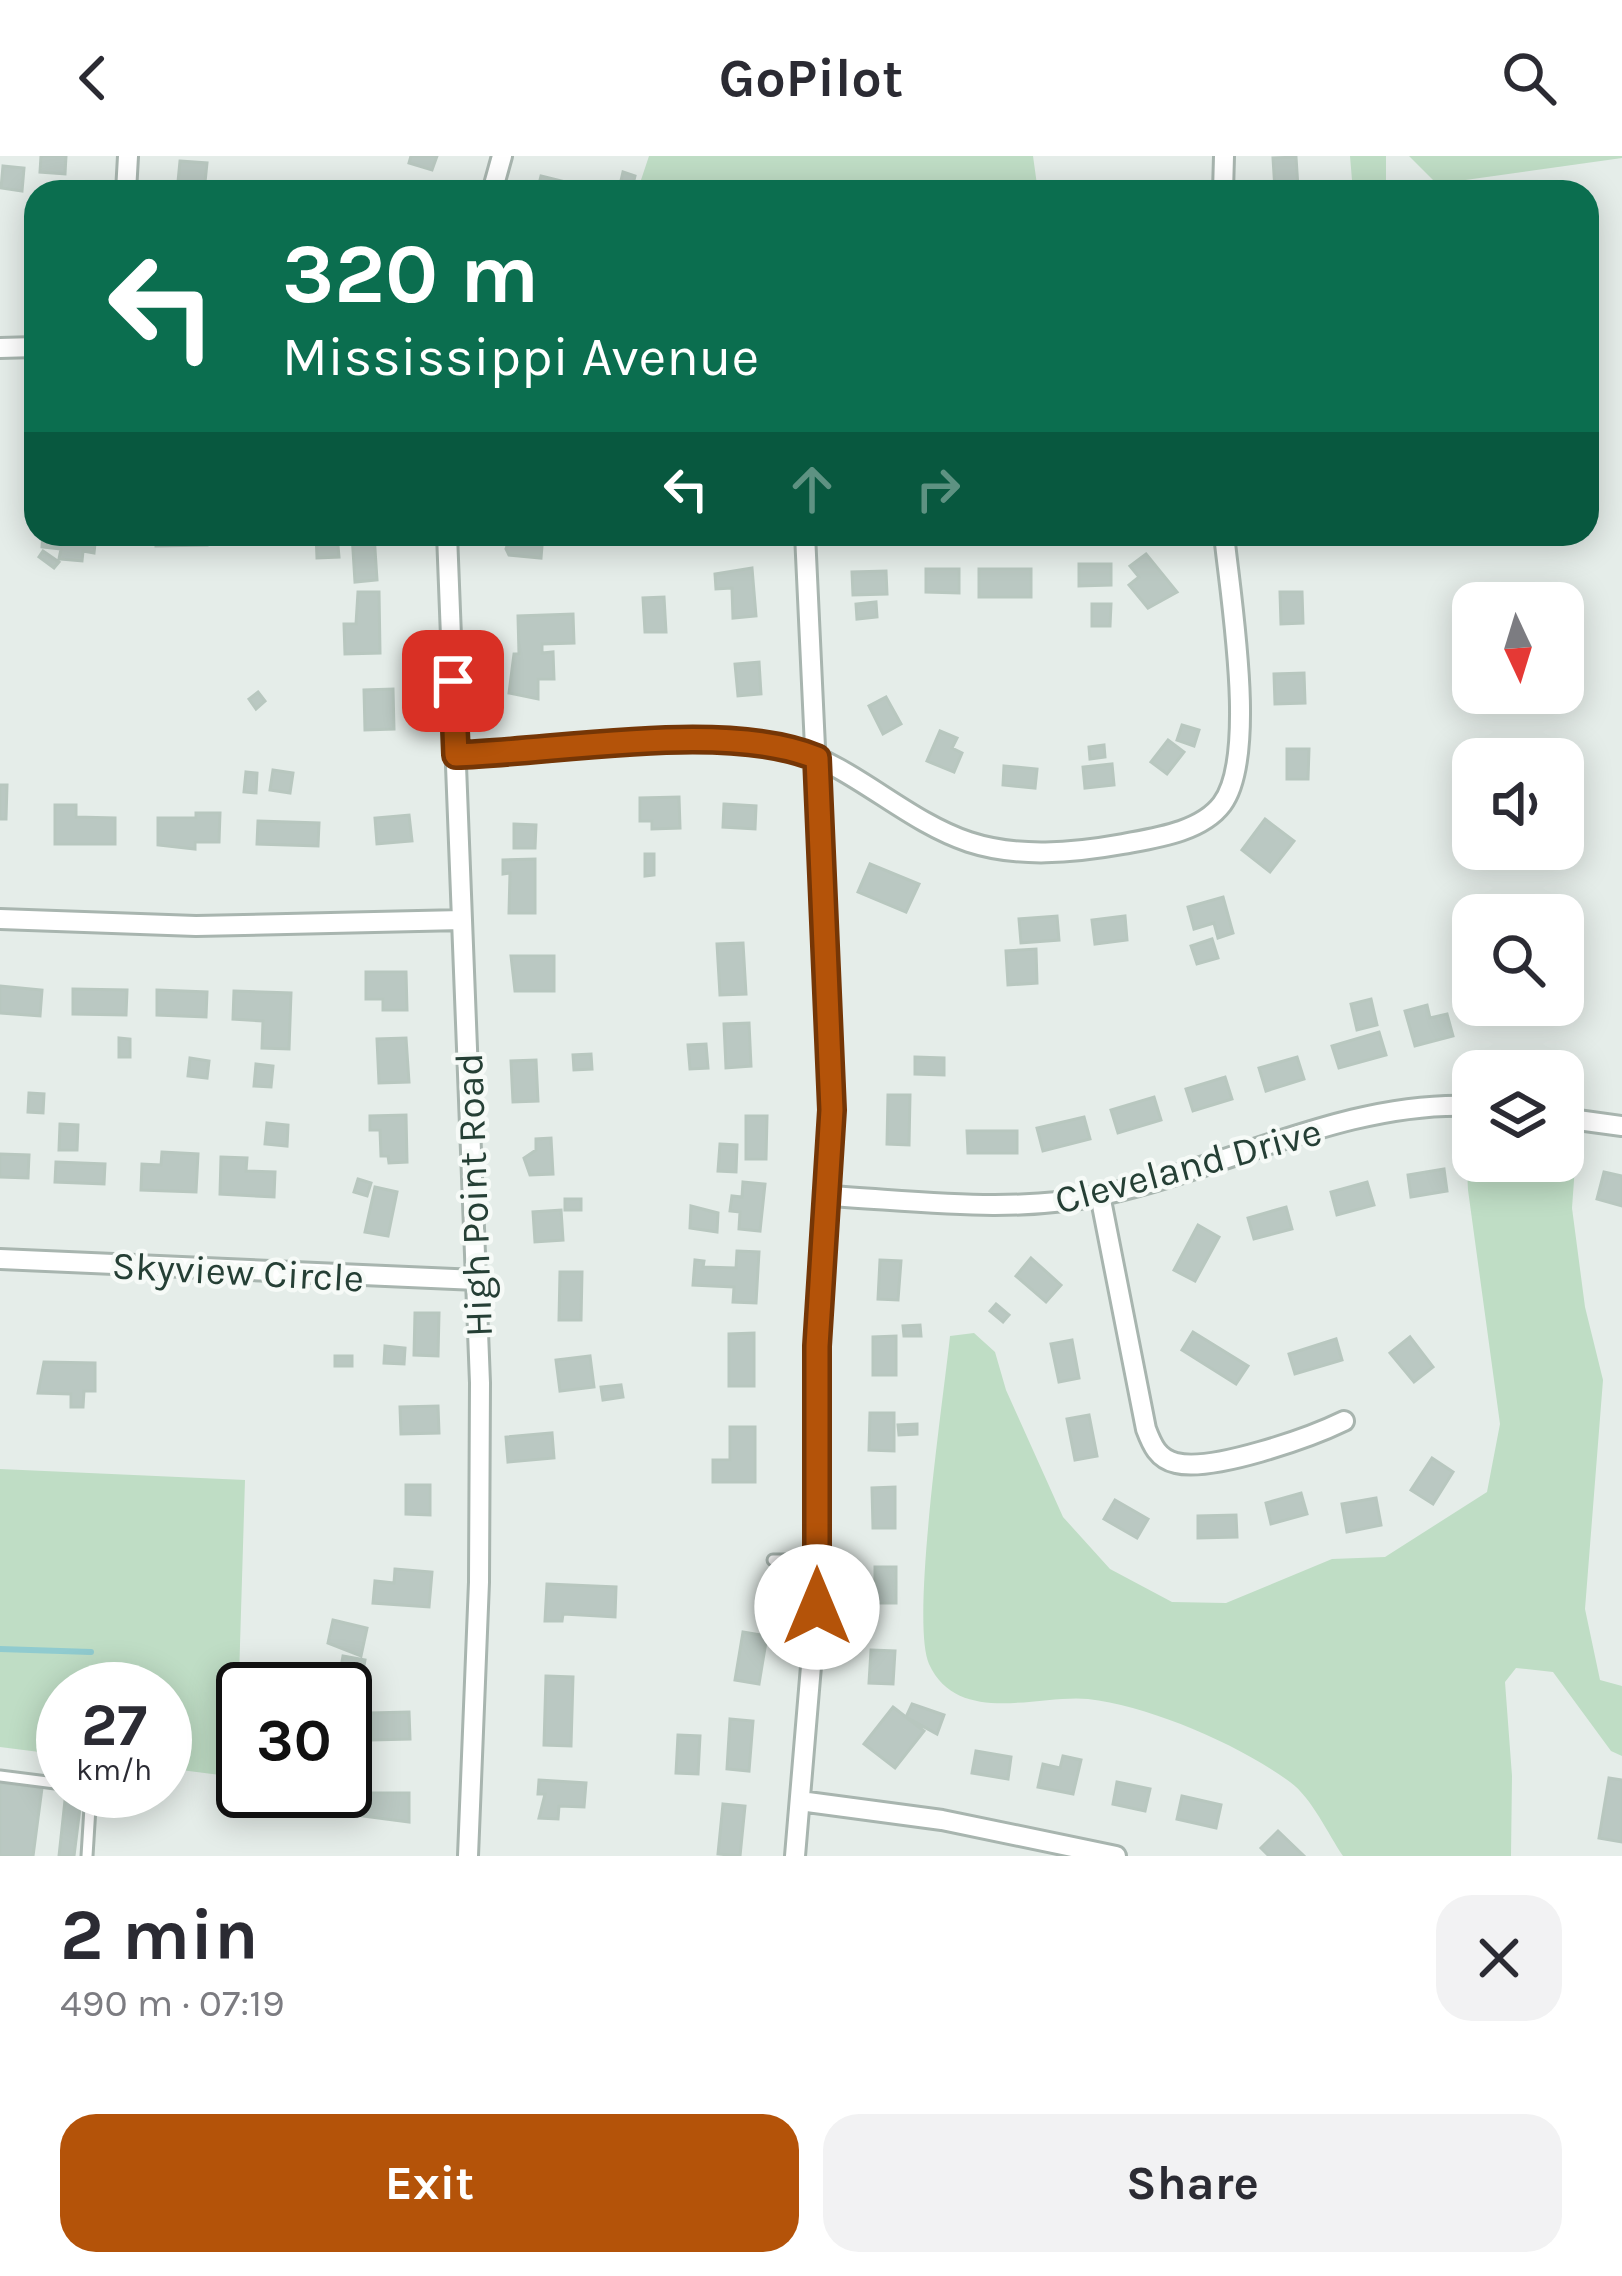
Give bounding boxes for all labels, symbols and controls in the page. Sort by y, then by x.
icon: back [60,45,126,111]
icon: search [1496,45,1562,111]
text: GoPilot [719,46,903,110]
text: 320 m [282,225,539,323]
icon: left [84,228,240,384]
text: Mississippi Avenue [282,325,759,389]
icon: left [653,456,719,522]
icon: ahead [779,456,845,522]
icon: right [905,456,971,522]
north arrow [1452,582,1584,714]
map controls [1452,582,1584,1182]
pin [402,630,504,732]
icon: arrive [420,648,486,714]
button: sound [1452,738,1584,870]
button: search [1452,894,1584,1026]
button: layers [1452,1050,1584,1182]
street label: High Point Road [446,1052,502,1338]
street label: Cleveland Drive [1050,1108,1326,1224]
street label: Skyview Circle [111,1242,365,1302]
position arrow [754,1544,880,1670]
speed limit sign: 30 [216,1662,372,1818]
text: 27 [81,1690,147,1760]
text: km/h [76,1752,152,1788]
text: 2 min [60,1893,259,1977]
button: close [1436,1895,1562,2021]
text: 490 m · 07:19 [60,1980,285,2026]
button: Exit [60,2114,799,2252]
button: Share [823,2114,1562,2252]

